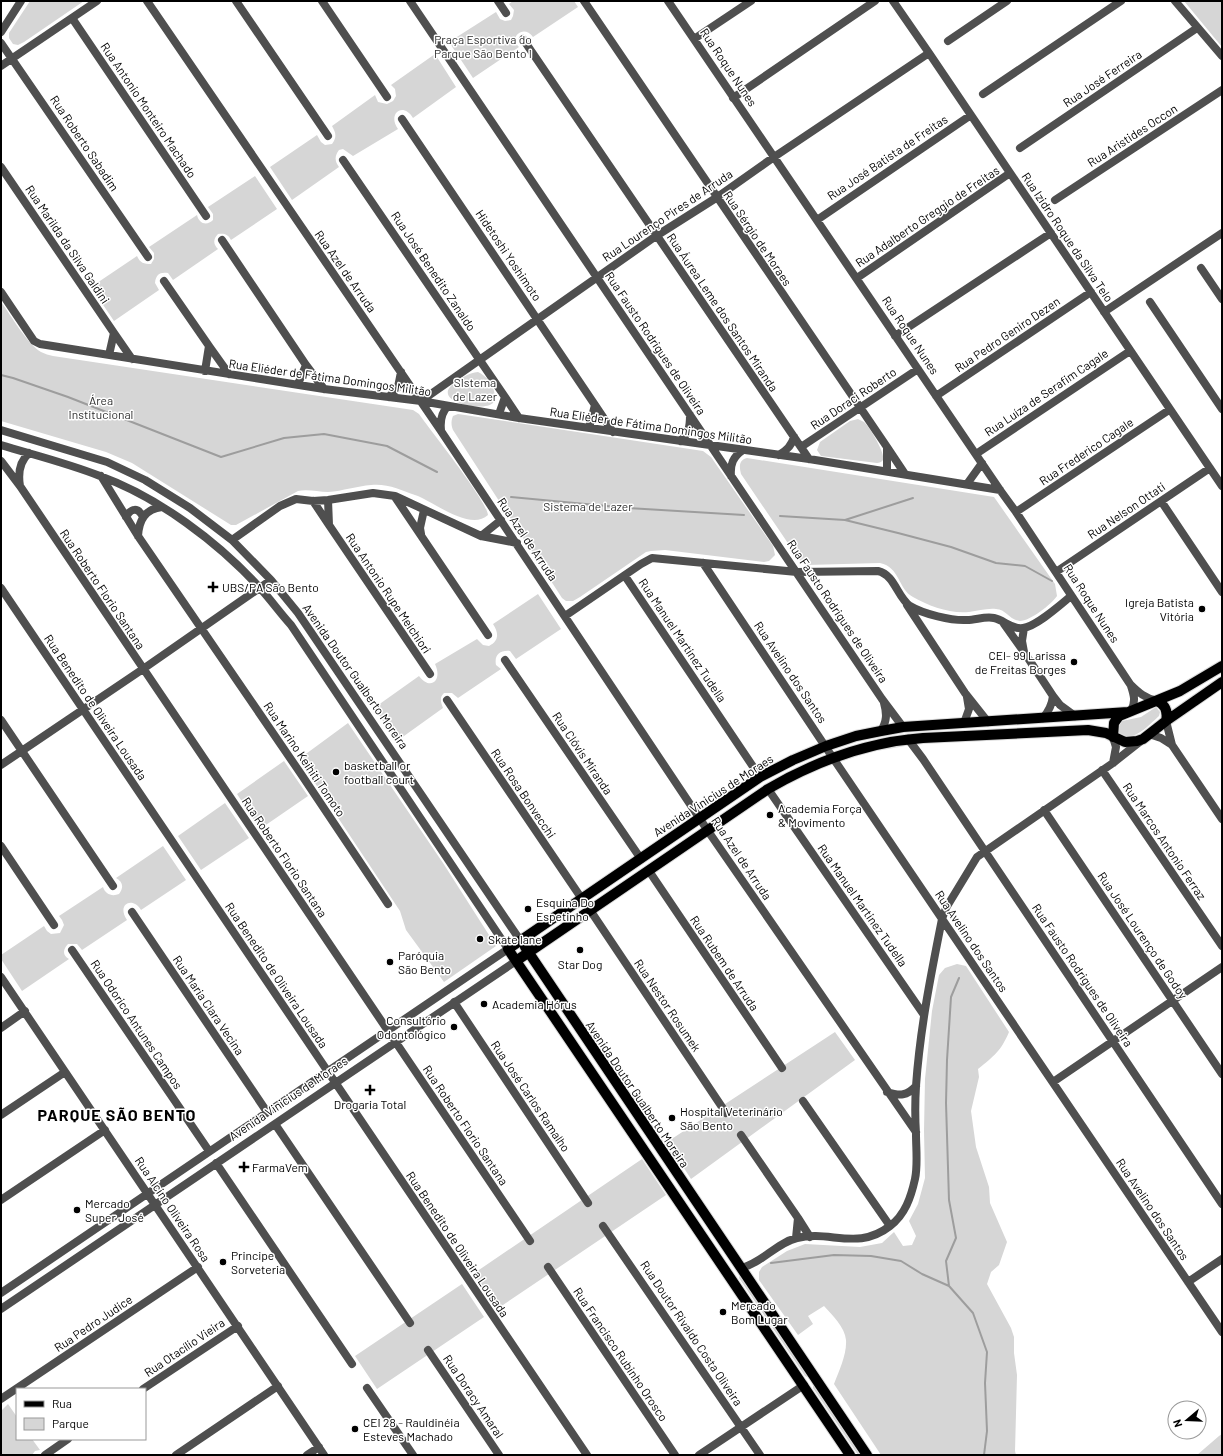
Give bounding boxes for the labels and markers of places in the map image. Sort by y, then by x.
place label: UBS/PA São Bento [222,580,319,594]
marker: UBS/PA São Bento [207,581,219,593]
place label: Igreja Batista Vitória [1125,595,1194,623]
marker: Igreja Batista Vitória [1197,604,1207,614]
place label: CEI- 99 Larissa de Freitas Borges [975,648,1066,676]
marker: CEI- 99 Larissa de Freitas Borges [1069,657,1079,667]
place label: basketball or football court [344,758,414,786]
marker: basketball or football court [331,767,341,777]
place label: Academia Força & Movimento [778,801,862,829]
marker: Academia Força & Movimento [765,810,775,820]
place label: Esquina Do Espetinho [536,895,594,923]
marker: Esquina Do Espetinho [523,904,533,914]
place label: Skate lane [488,932,542,946]
marker: Skate lane [475,934,485,944]
marker: Star Dog [575,945,585,955]
place label: Paróquia São Bento [398,948,451,976]
marker: Paróquia São Bento [385,957,395,967]
place label: Star Dog [558,957,602,971]
place label: Academia Hórus [492,997,577,1011]
marker: Academia Hórus [479,999,489,1009]
place label: Consultório Odontológico [377,1013,446,1041]
marker: Consultório Odontológico [449,1022,459,1032]
marker: Drogaria Total [365,1085,375,1095]
place label: Drogaria Total [334,1097,406,1111]
place label: Hospital Veterinário São Bento [680,1104,783,1132]
marker: Hospital Veterinário São Bento [667,1113,677,1123]
place label: FarmaVem [252,1160,308,1174]
marker: FarmaVem [239,1162,249,1172]
place label: Mercado Super José [85,1196,144,1224]
marker: Mercado Super José [72,1205,82,1215]
place label: Principe Sorveteria [231,1248,285,1276]
marker: Principe Sorveteria [218,1257,228,1267]
place label: Mercado Bom Lugar [731,1298,788,1326]
marker: Mercado Bom Lugar [718,1307,728,1317]
place label: CEI 28 - Rauldinéia Esteves Machado [363,1415,460,1443]
marker: CEI 28 - Rauldinéia Esteves Machado [350,1424,360,1434]

